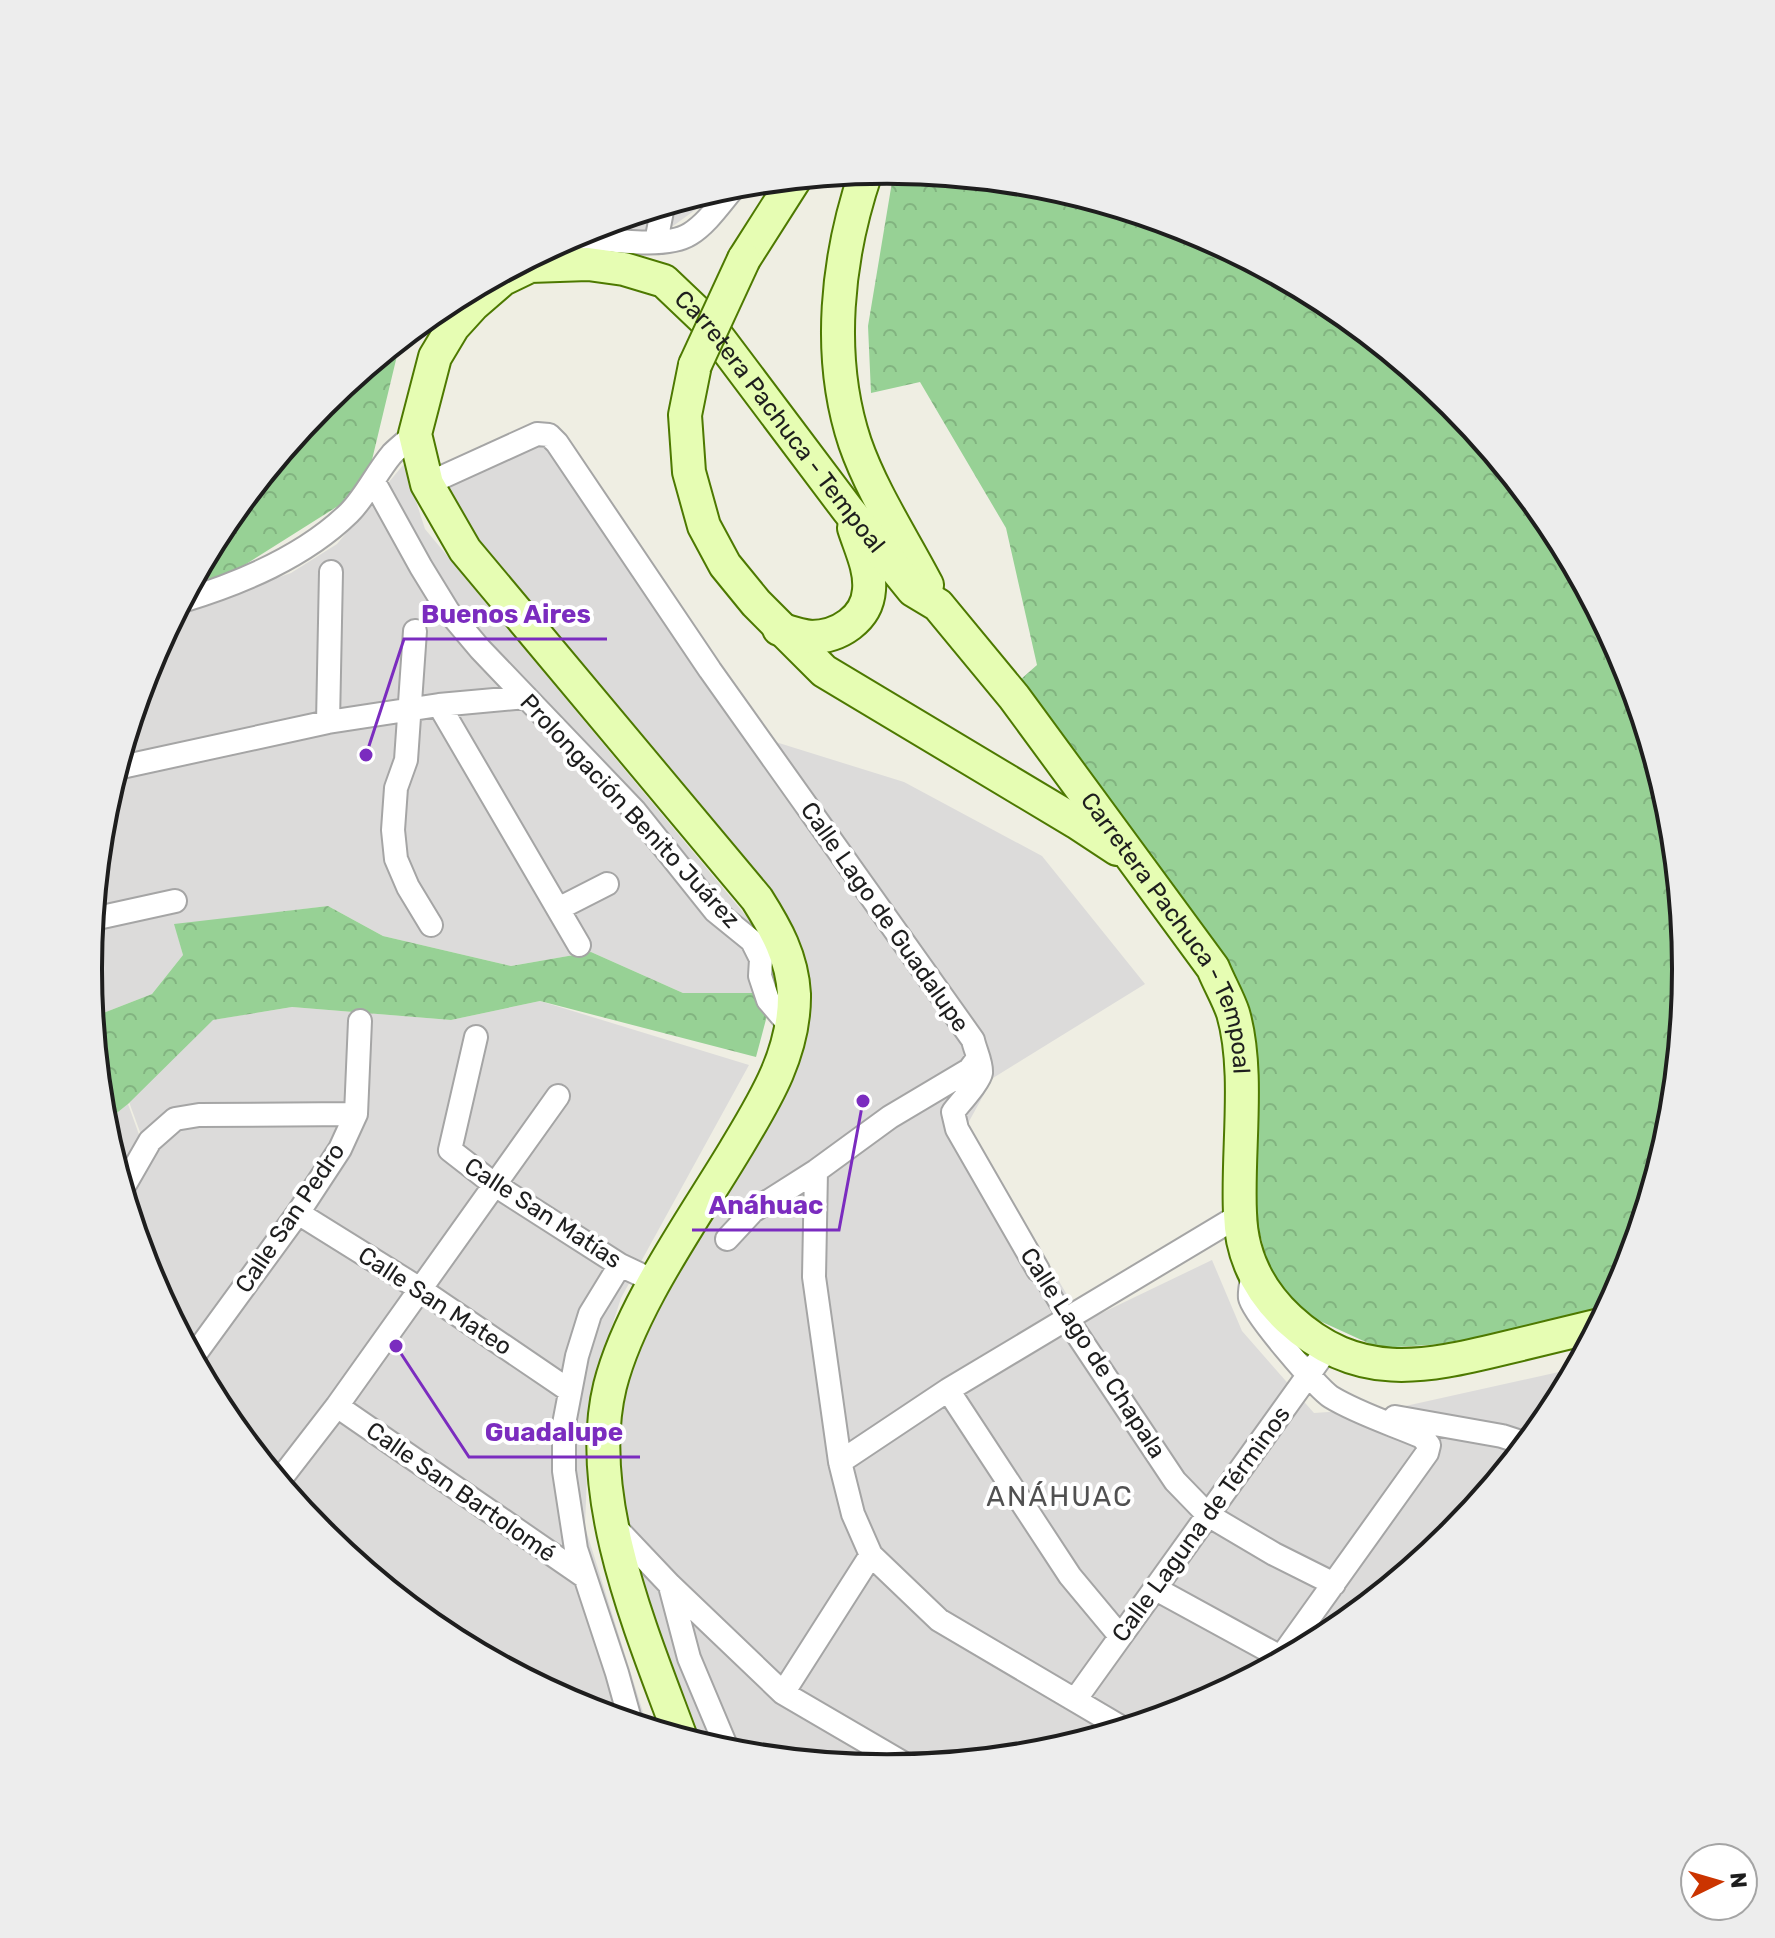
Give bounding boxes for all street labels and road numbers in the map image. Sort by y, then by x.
street label: Carretera Pachuca - Tempoal [669,285,891,558]
street label: Prolongación Benito Juárez [514,688,746,934]
street label: Carretera Pachuca - Tempoal [1075,787,1256,1075]
street label: Calle Lago de Guadalupe [795,797,975,1037]
street label: Calle San Pedro [230,1138,350,1298]
street label: Calle San Matías [459,1152,627,1274]
street label: Calle San Mateo [353,1241,517,1361]
street label: Calle Lago de Chapala [1015,1243,1171,1463]
street label: Calle Laguna de Términos [1106,1401,1296,1647]
street label: Calle San Bartolomé [361,1416,561,1568]

